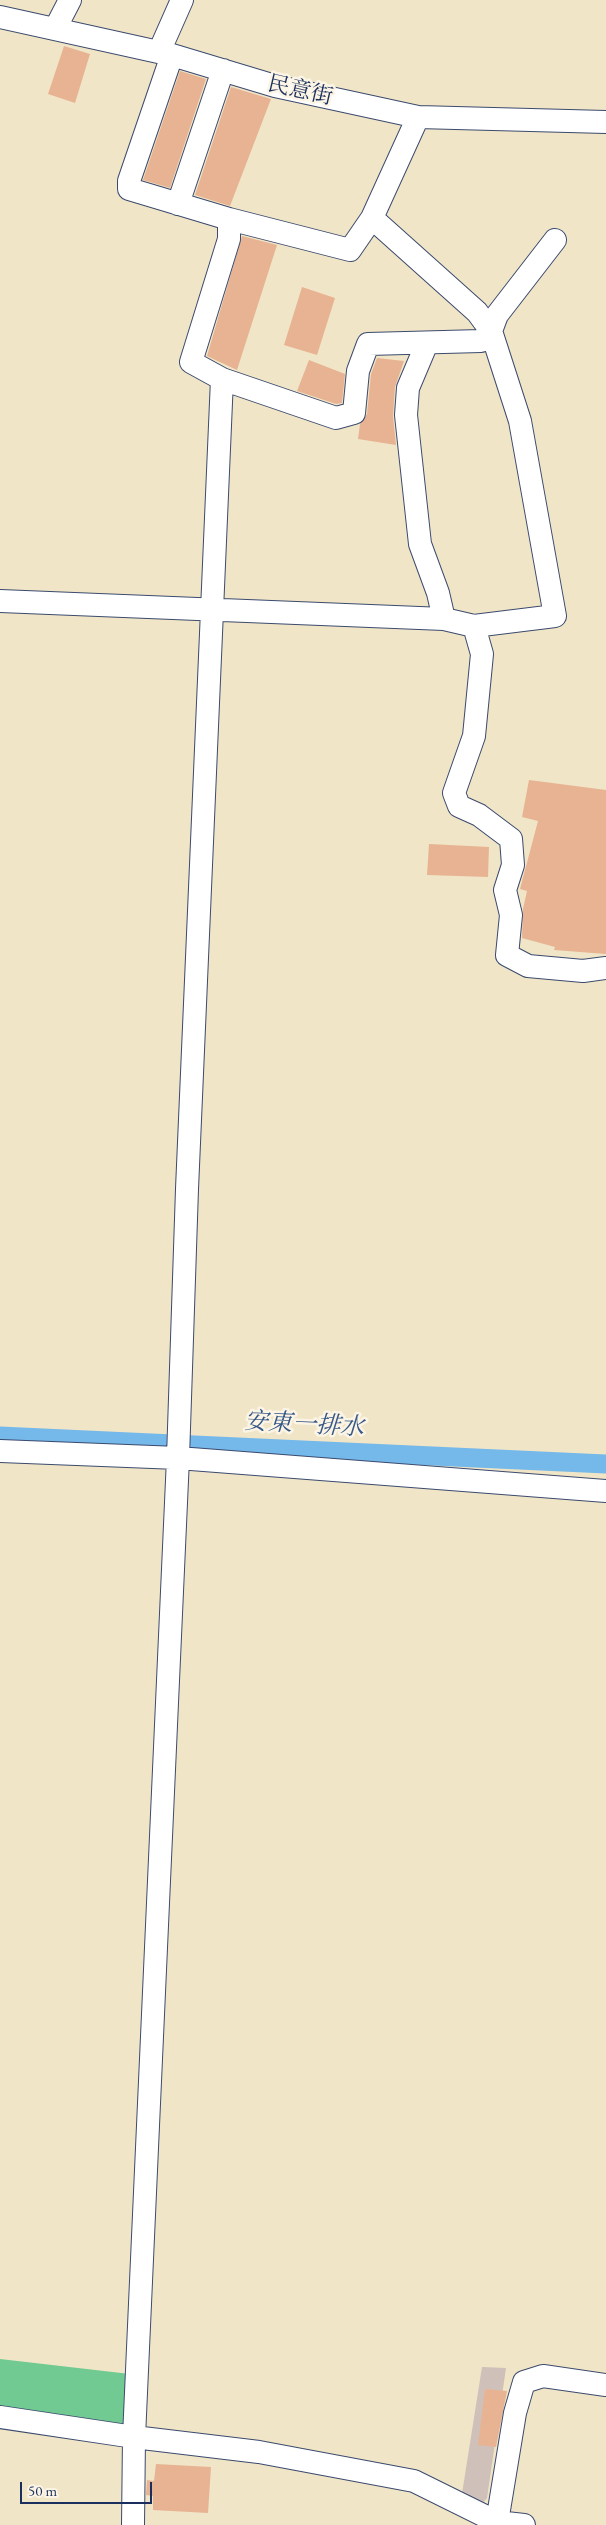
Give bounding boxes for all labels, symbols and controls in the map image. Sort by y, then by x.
street label: 民意街 [265,71,335,111]
water label: 安東一排水 [243,1407,365,1443]
scale bar [22,2472,155,2504]
text: 50 m [28,2481,57,2500]

